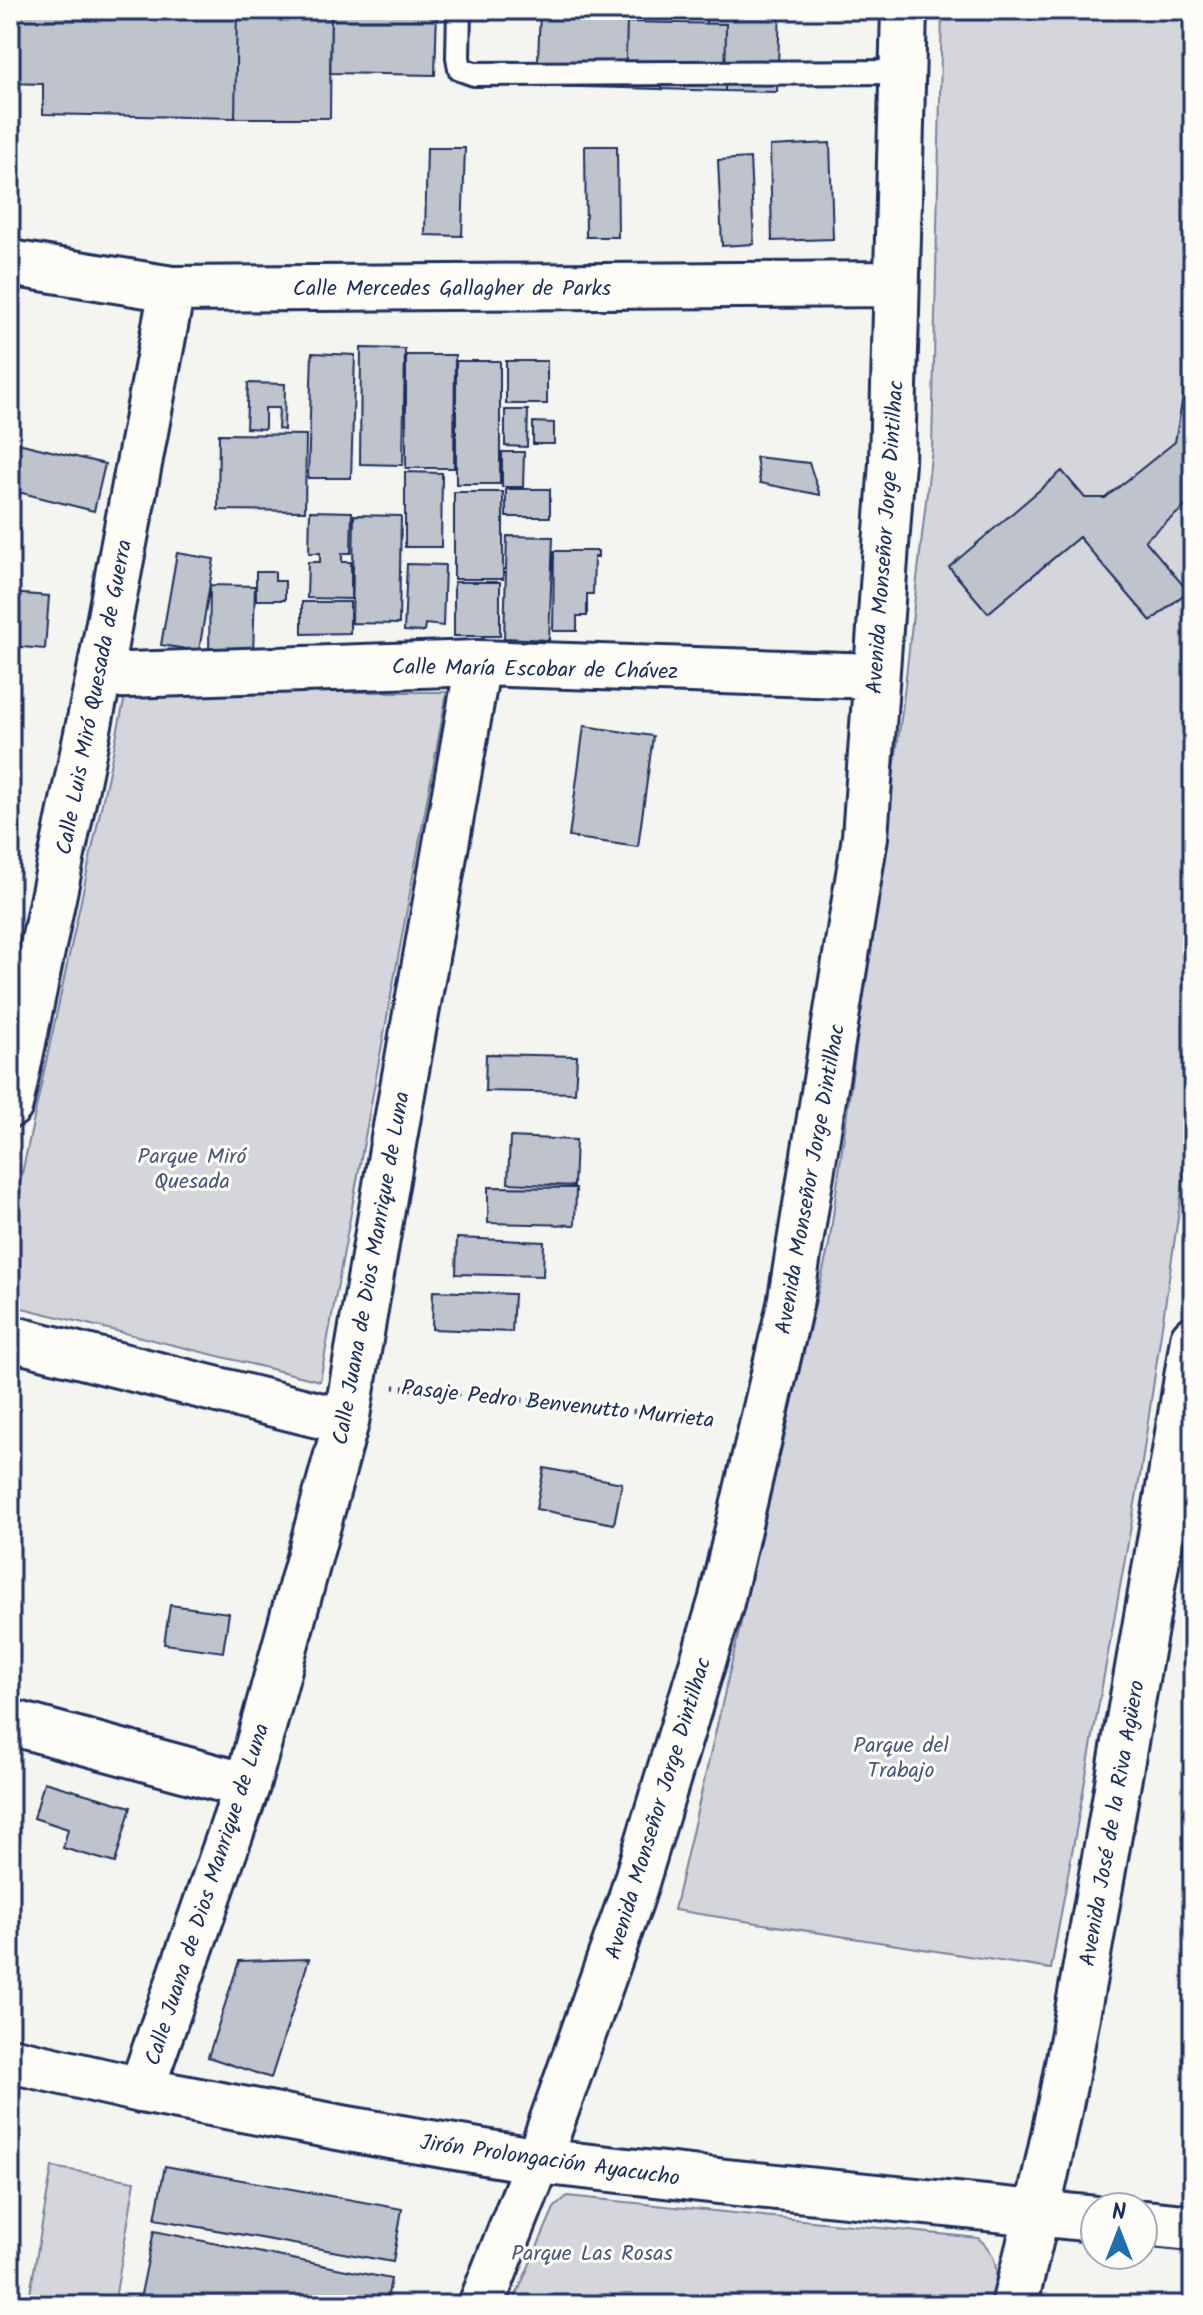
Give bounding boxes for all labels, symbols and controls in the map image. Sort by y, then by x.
street label: Calle Mercedes Gallagher de Parks [293,272,612,307]
street label: Avenida Monseñor Jorge Dintilhac [858,379,915,695]
street label: Calle Luis Miró Quesada de Guerra [48,537,143,858]
street label: Calle María Escobar de Chávez [392,651,679,691]
street label: Avenida Monseñor Jorge Dintilhac [767,1021,856,1337]
street label: Calle Juana de Dios Manrique de Luna [324,1089,421,1448]
park label: Parque Miró Quesada [137,1140,248,1200]
street label: Pasaje Pedro Benvenutto Murrieta [399,1372,716,1439]
street label: Avenida Monseñor Jorge Dintilhac [597,1653,722,1964]
street label: Avenida José de la Riva Agüero [1071,1678,1156,1969]
street label: Calle Juana de Dios Manrique de Luna [136,1719,280,2071]
park label: Parque del Trabajo [853,1729,949,1789]
street label: Jirón Prolongación Ayacucho [418,2126,682,2197]
north arrow [1079,2191,1159,2271]
text: N [1112,2196,1126,2231]
park label: Parque Las Rosas [511,2237,673,2272]

